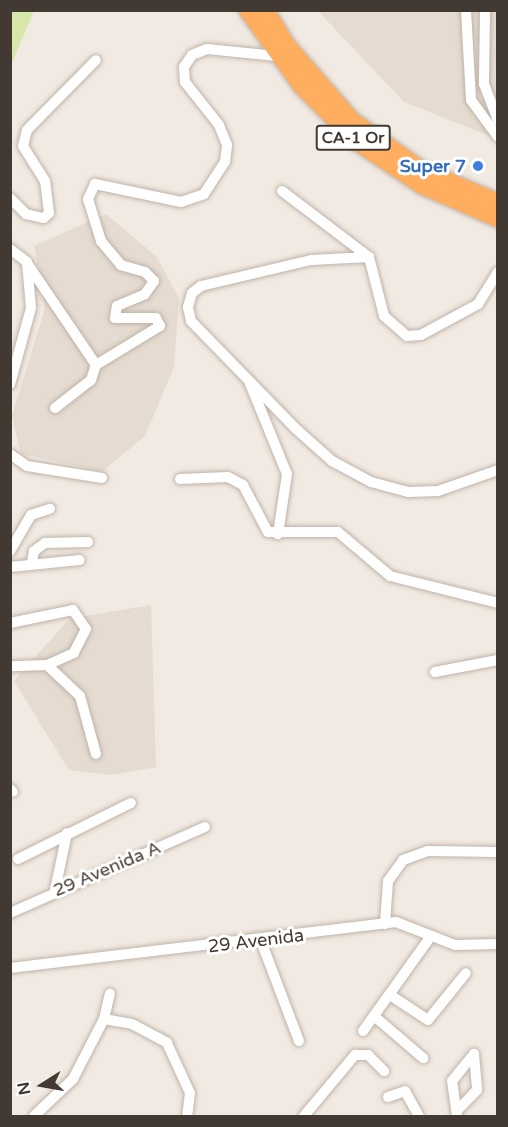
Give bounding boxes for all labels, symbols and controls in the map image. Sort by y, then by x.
road number: CA-1 Or [316,125,391,151]
place label: Super 7 [400,155,466,177]
marker: Super 7 [471,159,485,173]
street label: 29 Avenida A [50,837,164,901]
street label: 29 Avenida [207,924,305,958]
north arrow [12,1055,72,1115]
text: N [13,1080,35,1097]

